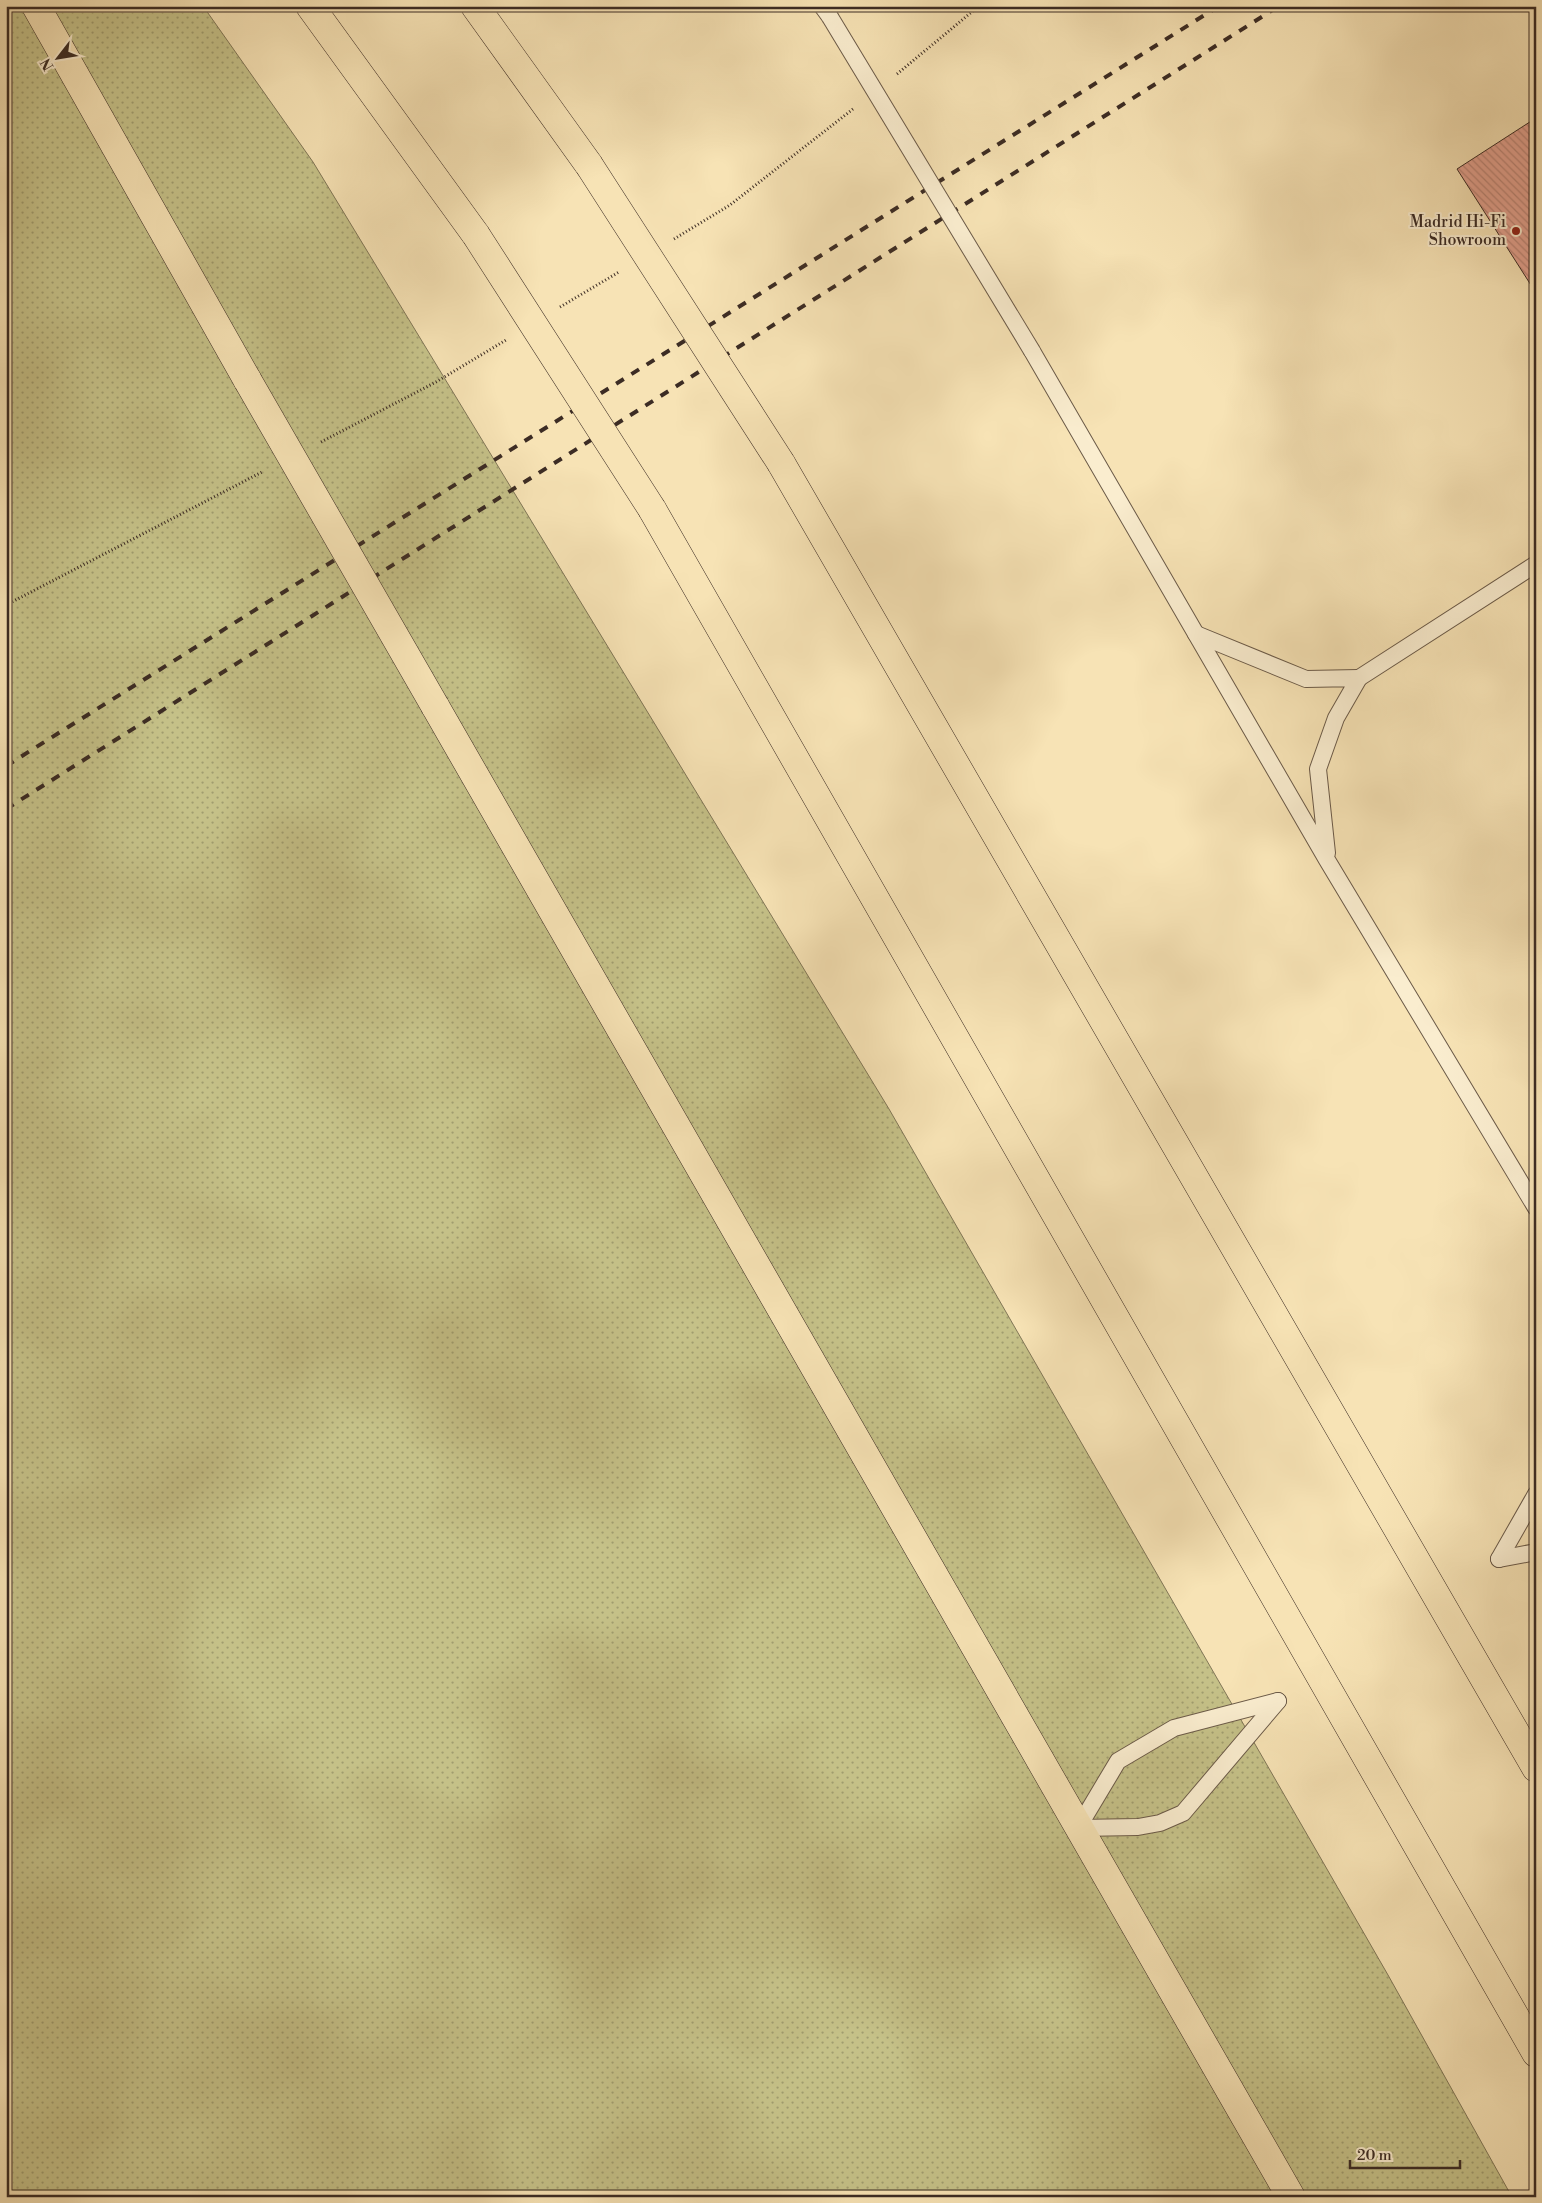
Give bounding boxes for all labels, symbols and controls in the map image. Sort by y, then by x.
north arrow [32,32,82,82]
text: N [37,55,58,74]
place label: Madrid Hi-Fi Showroom [1410,212,1506,250]
marker: Madrid Hi-Fi Showroom [1510,225,1522,237]
scale bar [1350,2138,1460,2170]
text: 20 m [1357,2146,1392,2165]

